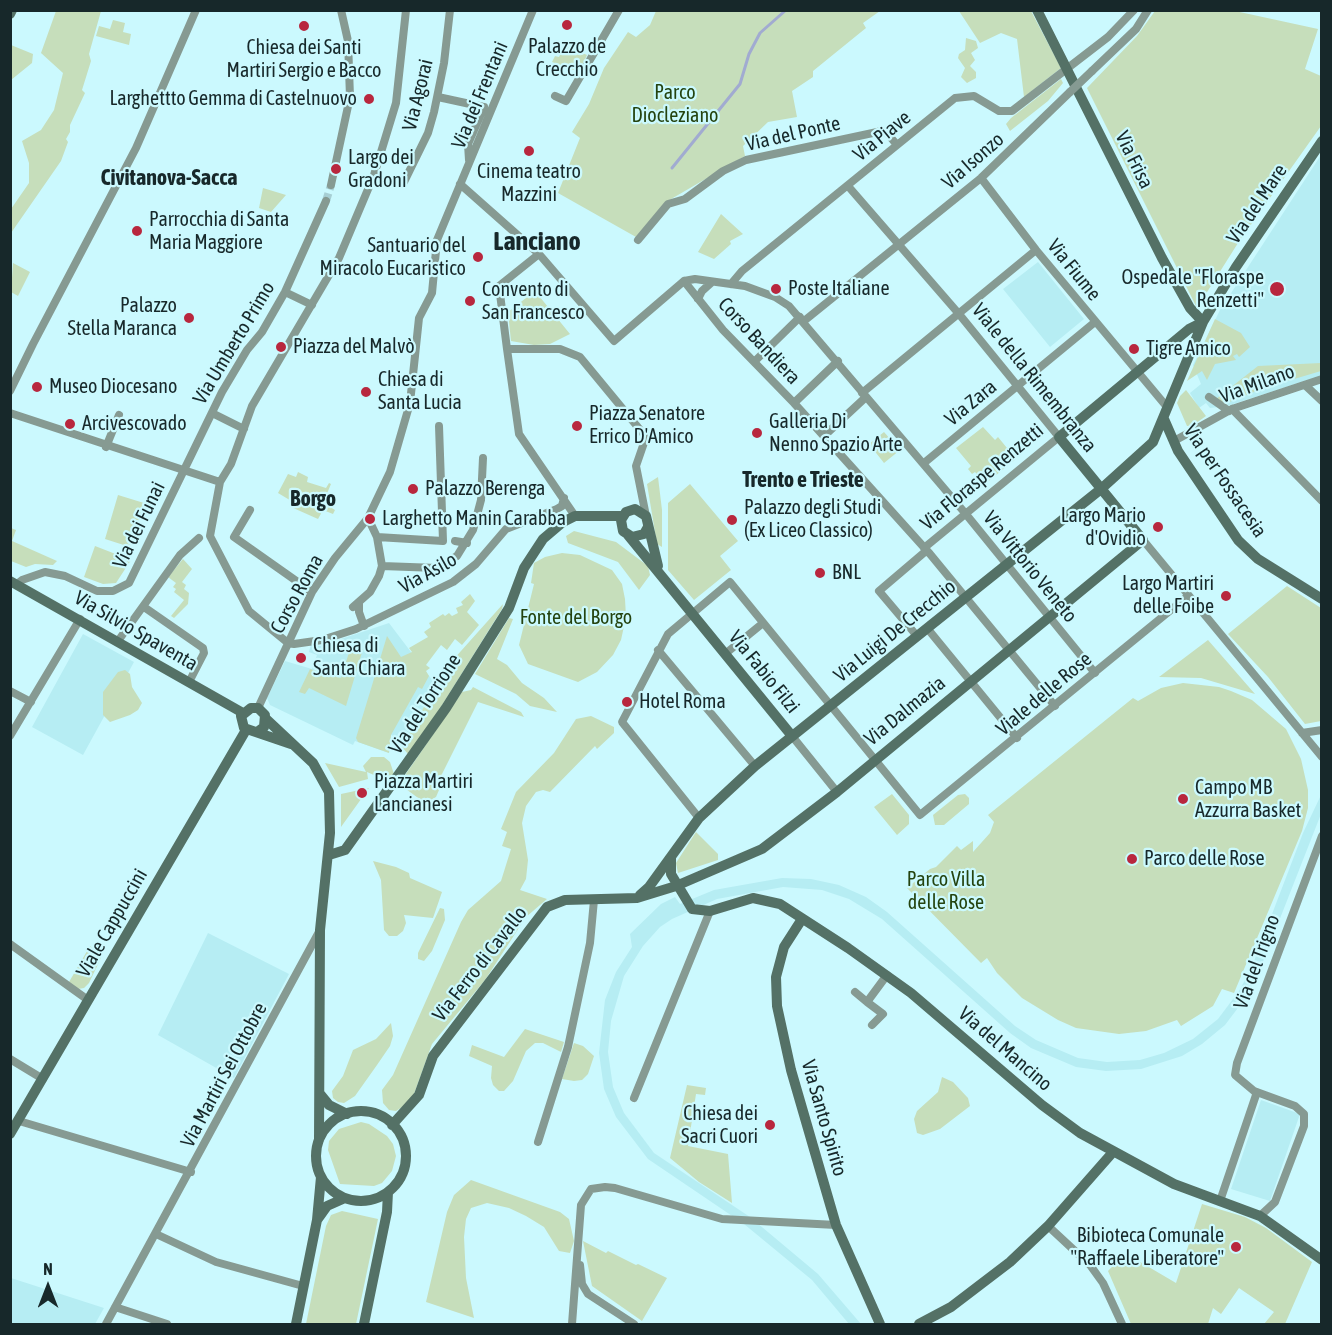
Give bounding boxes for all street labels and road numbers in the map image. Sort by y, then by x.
street label: Via dei Frentani [447,38,513,152]
street label: Via Agorai [397,57,439,133]
street label: Via Piave [848,106,916,166]
street label: Via del Ponte [743,111,843,157]
street label: Via Frisa [1110,127,1158,193]
street label: Via Isonzo [937,128,1009,194]
street label: Via del Mare [1222,160,1292,248]
street label: Via Fiume [1042,234,1106,306]
street label: Via Umberto Primo [188,277,280,409]
street label: Corso Bandiera [713,293,805,389]
street label: Viale della Rimembranza [967,299,1101,457]
street label: Via Milano [1216,359,1298,409]
street label: Via Zara [940,375,1002,431]
street label: Via Floraspe Renzetti [916,419,1048,535]
street label: Via per Fossacesia [1178,420,1272,542]
street label: Via dei Funai [108,478,170,572]
street label: Via Vittorio Veneto [978,507,1082,627]
street label: Via Asilo [395,547,461,599]
street label: Corso Roma [266,550,328,638]
street label: Via Luigi De Crecchio [829,575,961,687]
street label: Via Silvio Spaventa [70,586,202,676]
street label: Via Fabio Filzi [723,626,805,718]
street label: Viale delle Rose [991,647,1097,741]
street label: Via del Torrione [384,649,466,759]
street label: Via Dalmazia [860,671,950,751]
street label: Viale Cappuccini [71,865,153,981]
street label: Via Ferro di Cavallo [428,902,532,1026]
street label: Via del Trigno [1229,911,1285,1013]
street label: Via Martiri Sei Ottobre [176,999,272,1151]
street label: Via del Mancino [953,1002,1057,1096]
street label: Via Santo Spirito [796,1057,852,1179]

